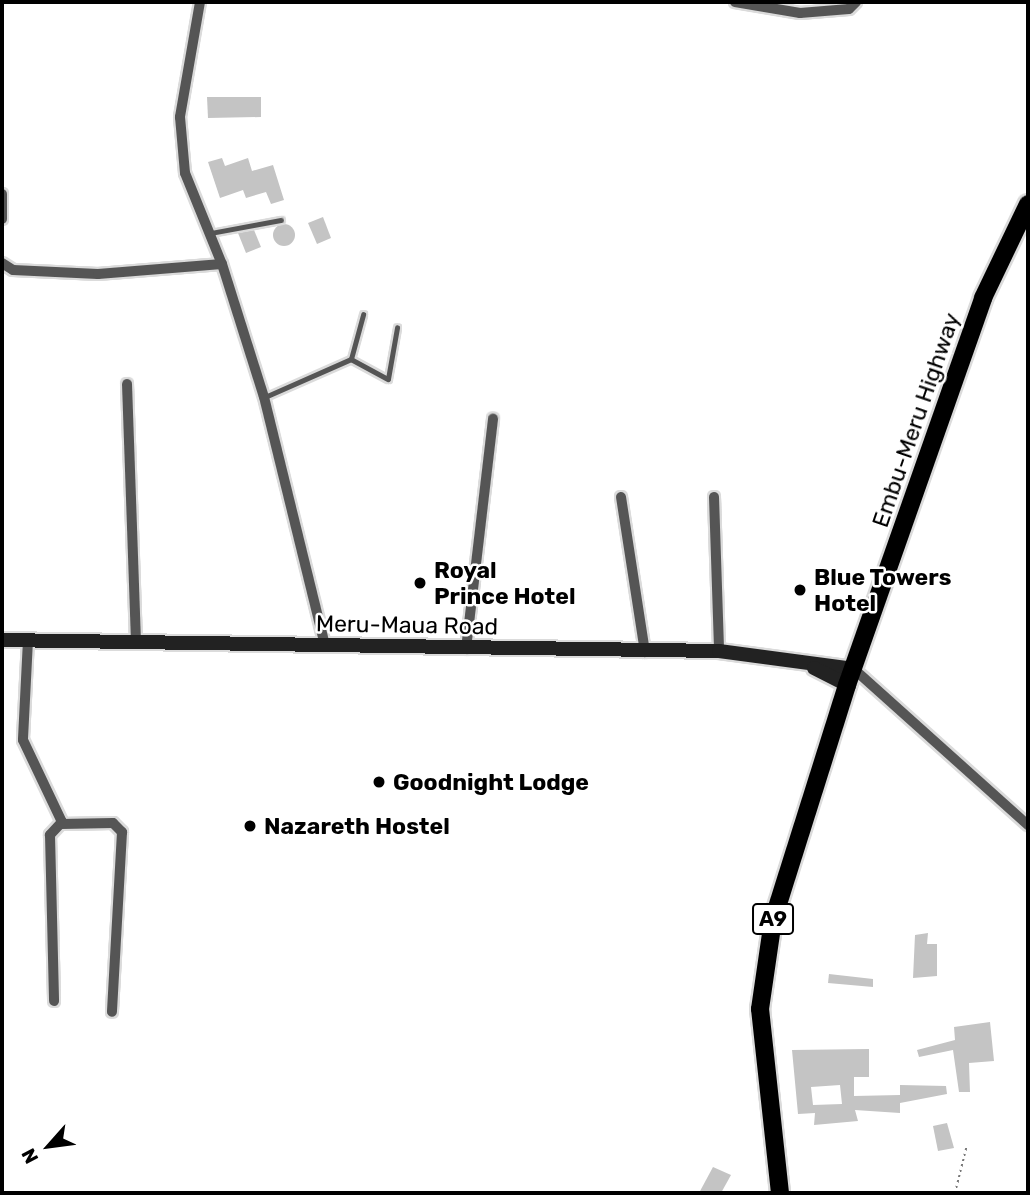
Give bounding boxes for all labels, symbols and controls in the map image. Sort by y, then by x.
street label: Embu-Meru Highway [866,309,966,531]
place label: Royal Prince Hotel [434,556,576,610]
place label: Blue Towers Hotel [814,563,952,617]
marker: Royal Prince Hotel [412,575,428,591]
marker: Blue Towers Hotel [792,582,808,598]
street label: Meru-Maua Road [316,610,498,640]
place label: Goodnight Lodge [393,768,589,796]
marker: Goodnight Lodge [371,774,387,790]
place label: Nazareth Hostel [264,812,450,840]
marker: Nazareth Hostel [242,818,258,834]
road number: A9 [752,902,794,936]
north arrow [14,1111,84,1181]
text: N [17,1145,43,1168]

